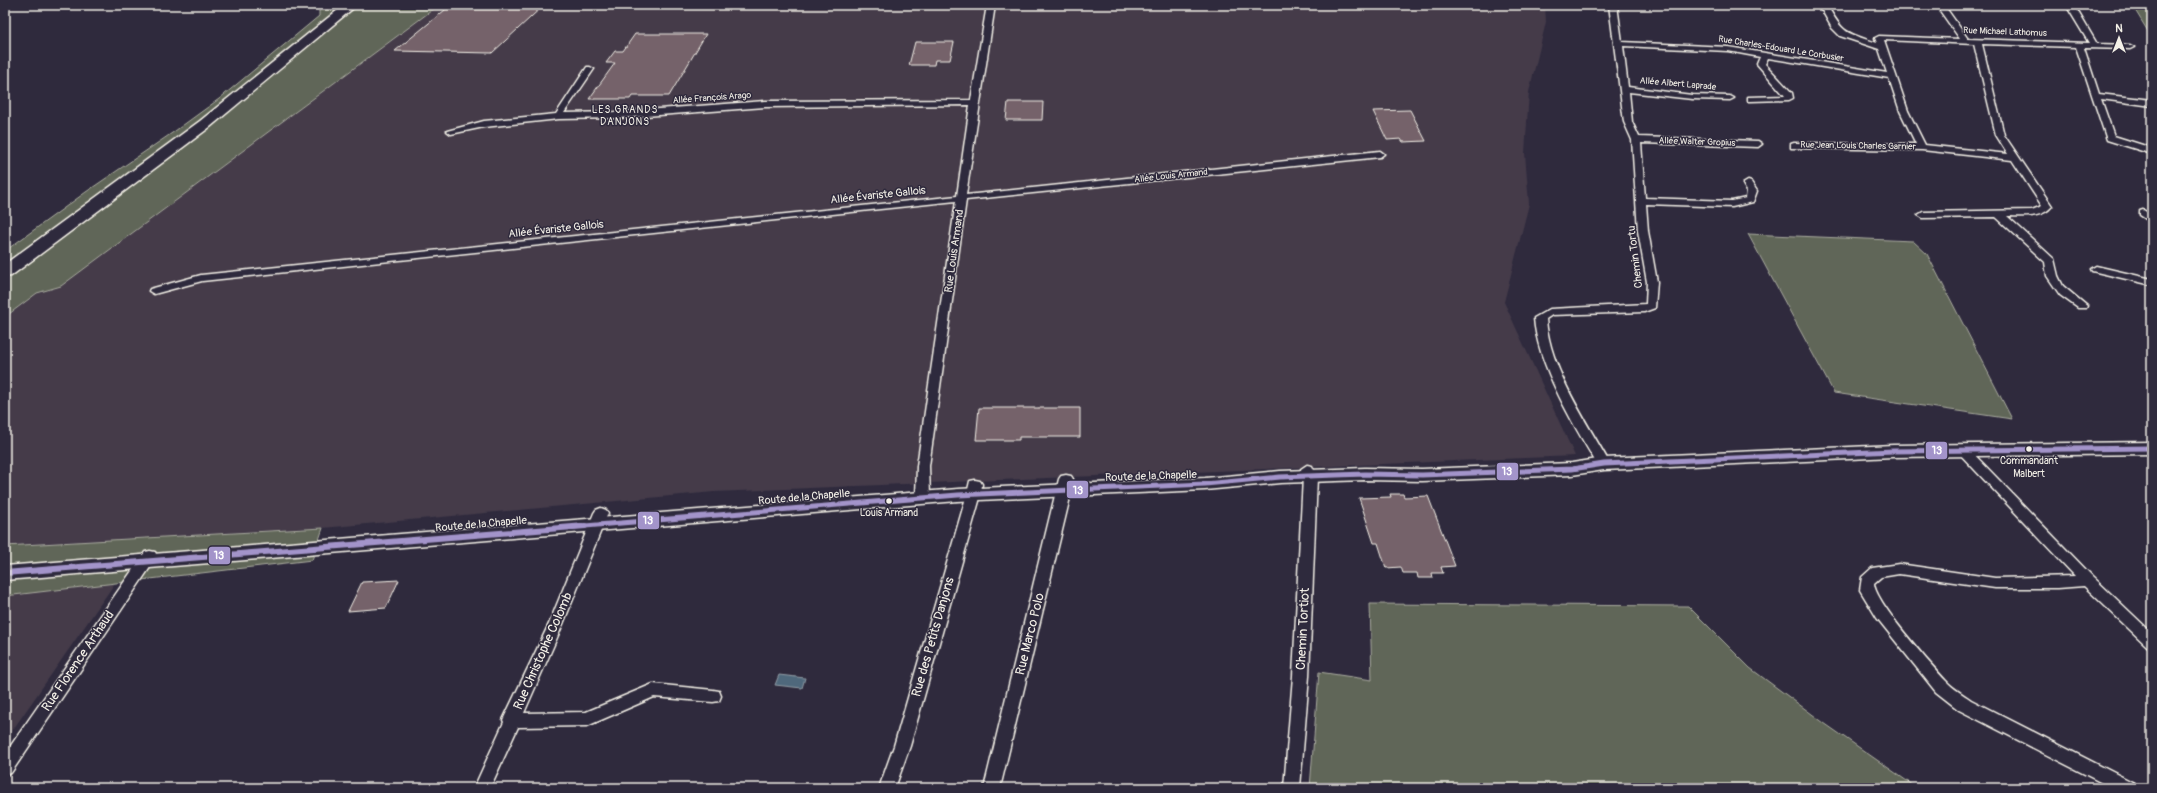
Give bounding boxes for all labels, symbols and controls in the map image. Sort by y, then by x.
north arrow [2099,18,2139,58]
text: N [2115,22,2123,35]
street label: Rue Michael Lathomus [1963,25,2047,39]
street label: Rue Charles-Edouard Le Corbusier [1717,34,1845,64]
street label: Allée Albert Laprade [1639,75,1717,93]
street label: Allée François Arago [672,90,752,106]
district label: LES GRANDS DANJONS [592,104,658,128]
street label: Allée Walter Gropius [1658,135,1736,149]
street label: Rue Jean Louis Charles Garnier [1800,139,1917,153]
street label: Allée Louis Armand [1134,167,1208,185]
street label: Allée Évariste Gallois [830,184,926,206]
street label: Rue Louis Armand [942,209,966,293]
street label: Allée Évariste Gallois [508,218,604,240]
street label: Chemin Tortu [1625,225,1645,289]
line badge: 13 [1925,441,1948,460]
text: 13 [1932,444,1942,457]
marker: Commandant Malbert [2024,444,2034,454]
place label: Commandant Malbert [2000,455,2059,480]
line badge: 13 [1496,462,1519,481]
text: 13 [1502,465,1512,478]
street label: Route de la Chapelle [1105,468,1198,484]
line badge: 13 [1066,480,1089,499]
text: 13 [1073,484,1083,497]
street label: Route de la Chapelle [758,486,851,507]
marker: Louis Armand [884,496,894,506]
place label: Louis Armand [860,507,918,519]
line badge: 13 [637,511,660,530]
street label: Route de la Chapelle [435,513,528,534]
text: 13 [643,514,653,527]
line badge: 13 [208,546,231,565]
text: 13 [214,549,224,562]
street label: Rue des Petits Danjons [908,575,958,699]
street label: Chemin Tortiot [1293,587,1313,671]
street label: Rue Christophe Colomb [510,590,576,712]
street label: Rue Marco Polo [1012,591,1048,677]
street label: Rue Florence Arthaud [38,608,118,714]

